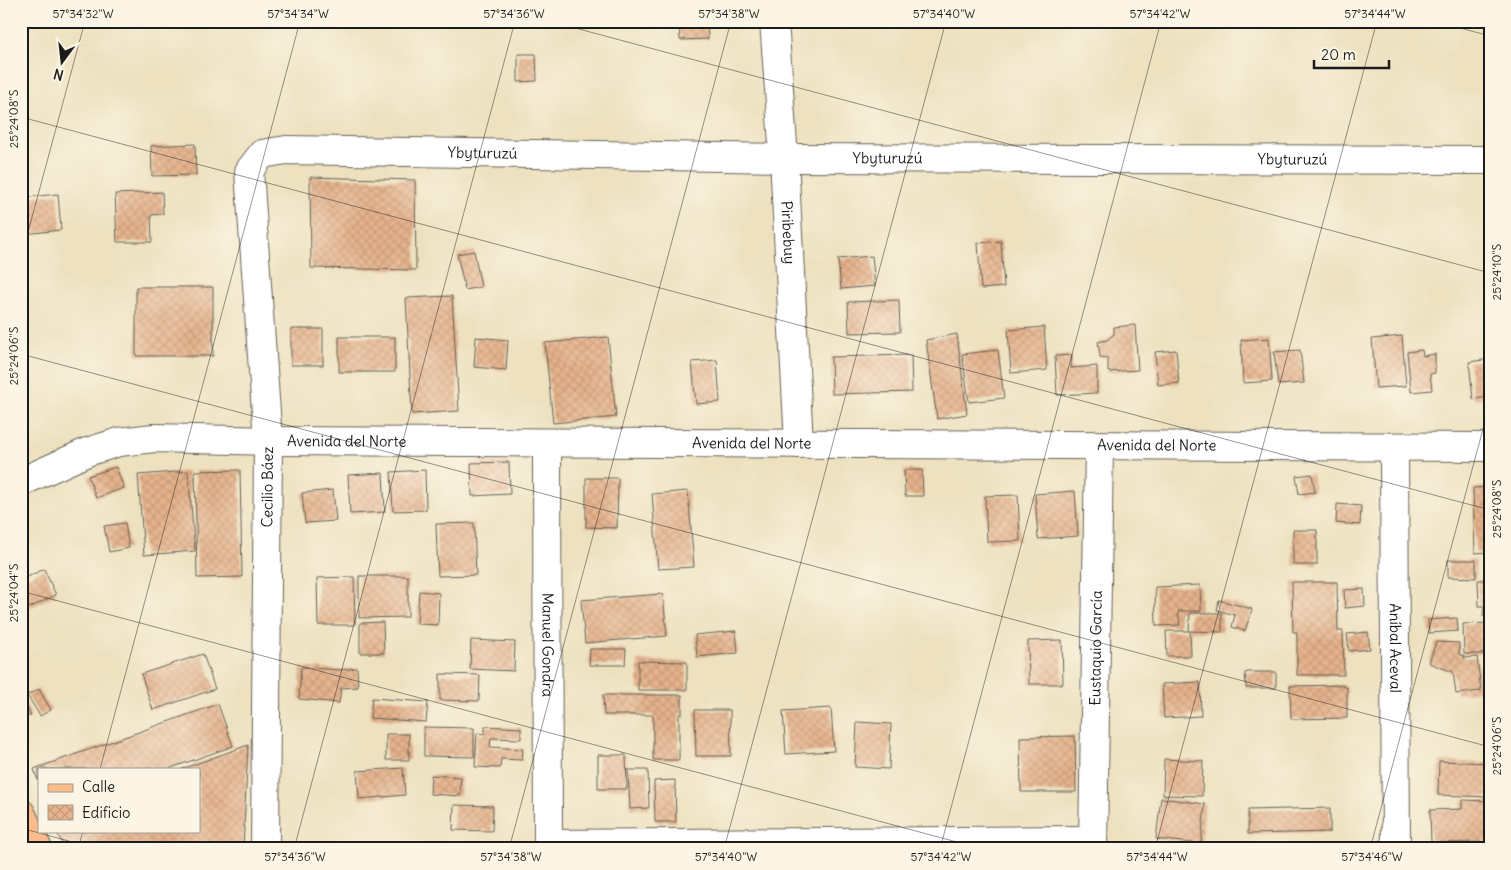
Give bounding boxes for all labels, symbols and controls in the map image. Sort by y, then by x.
text: 57°34'32"W [52,6,114,21]
text: 57°34'34"W [267,6,329,21]
text: 57°34'36"W [483,6,545,21]
text: 57°34'38"W [698,6,760,21]
text: 57°34'40"W [913,6,975,21]
text: 57°34'42"W [1129,6,1191,21]
text: 57°34'44"W [1344,6,1406,21]
north arrow [38,38,88,88]
scale bar [1314,38,1388,70]
text: 20 m [1321,45,1356,64]
text: N [52,65,66,85]
text: 25°24'08"S [6,89,21,148]
street label: Ybyturuzú [448,143,518,163]
street label: Ybyturuzú [853,148,923,167]
street label: Ybyturuzú [1258,149,1328,169]
street label: Piribebuy [777,200,800,265]
text: 25°24'10"S [1489,243,1504,300]
text: 25°24'06"S [6,326,21,385]
street label: Avenida del Norte [287,431,407,451]
street label: Avenida del Norte [692,433,812,453]
street label: Avenida del Norte [1097,435,1217,455]
street label: Cecilio Báez [257,446,277,528]
text: 25°24'08"S [1489,479,1504,538]
text: 25°24'04"S [6,563,21,622]
street label: Eustaquio García [1085,590,1106,706]
street label: Manuel Gondra [538,593,558,698]
street label: Aníbal Aceval [1386,603,1405,693]
text: 25°24'06"S [1489,716,1504,775]
legend [38,768,200,832]
text: Calle [82,777,115,796]
text: Edificio [82,803,130,822]
text: 57°34'36"W [264,849,326,864]
text: 57°34'38"W [480,849,542,864]
text: 57°34'40"W [695,849,757,864]
text: 57°34'42"W [910,849,972,864]
text: 57°34'44"W [1126,849,1188,864]
text: 57°34'46"W [1341,849,1403,864]

